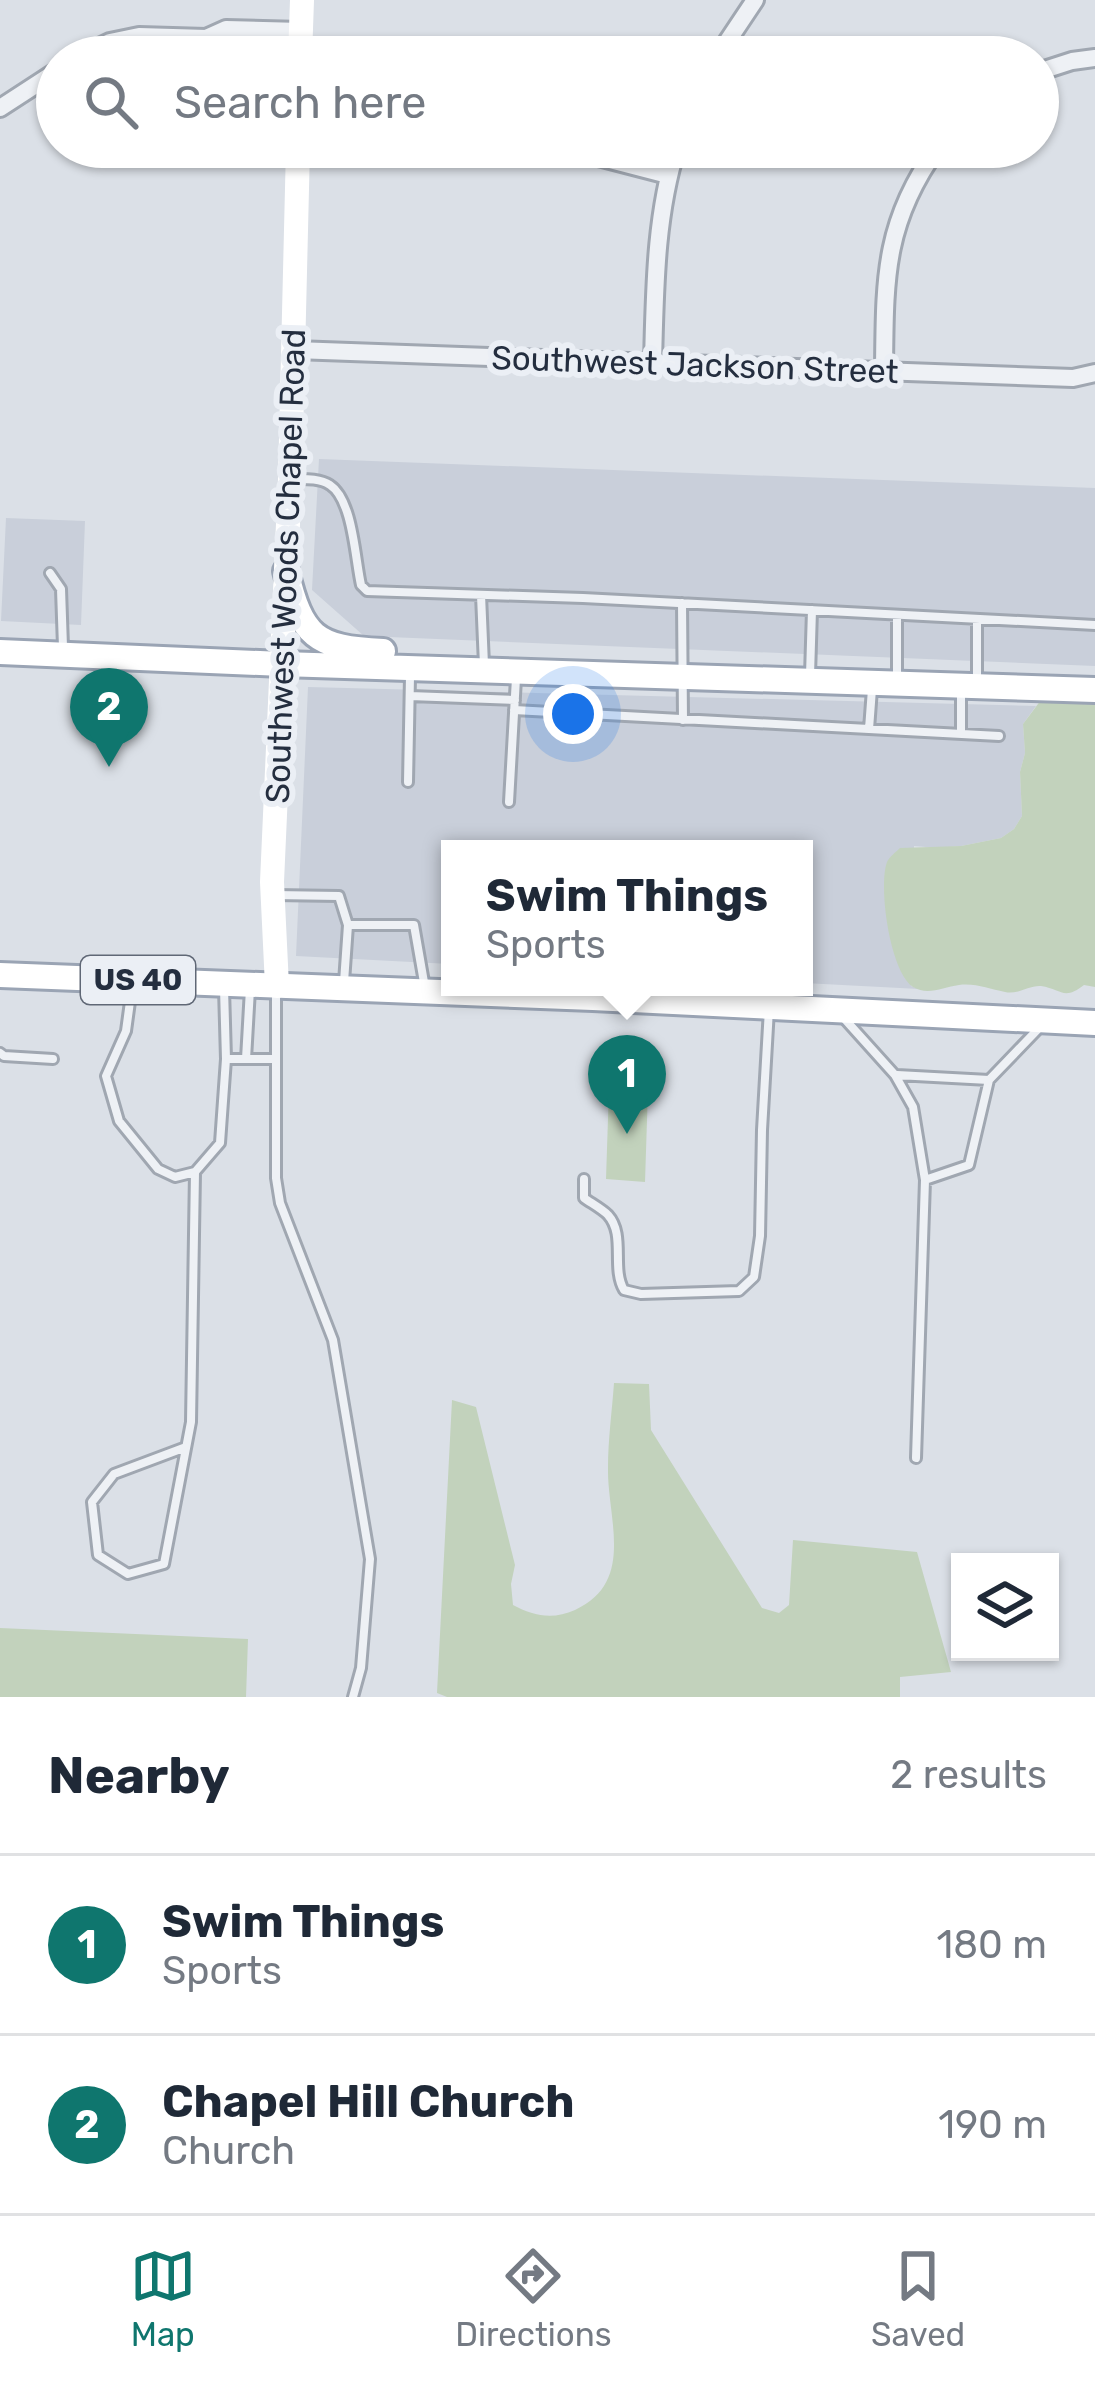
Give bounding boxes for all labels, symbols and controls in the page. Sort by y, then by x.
search box [36,36,1059,168]
icon: search [78,69,144,135]
text: Search here [174,76,426,129]
street label: Southwest Woods Chapel Road [258,328,313,804]
street label: Southwest Jackson Street [491,338,899,391]
pin: 2 [70,668,148,767]
your location [543,684,603,744]
popup [441,840,813,996]
text: Swim Things [486,869,768,922]
text: Sports [486,922,606,968]
road number: US 40 [81,956,195,1004]
pin: 1 [588,1035,666,1134]
map controls [951,1553,1059,1661]
button: layers [951,1553,1059,1661]
text: Nearby [48,1745,230,1806]
text: 2 results [890,1752,1047,1798]
text: Swim Things [162,1895,444,1948]
text: 1 [77,1922,97,1968]
text: 180 m [937,1922,1047,1968]
text: Sports [162,1948,282,1994]
text: Chapel Hill Church [162,2075,574,2128]
text: 2 [74,2102,100,2148]
text: 190 m [938,2102,1047,2148]
text: Church [162,2128,295,2174]
tab: Map [130,2243,196,2354]
tab: Directions [455,2243,612,2354]
tab: Saved [871,2243,965,2354]

